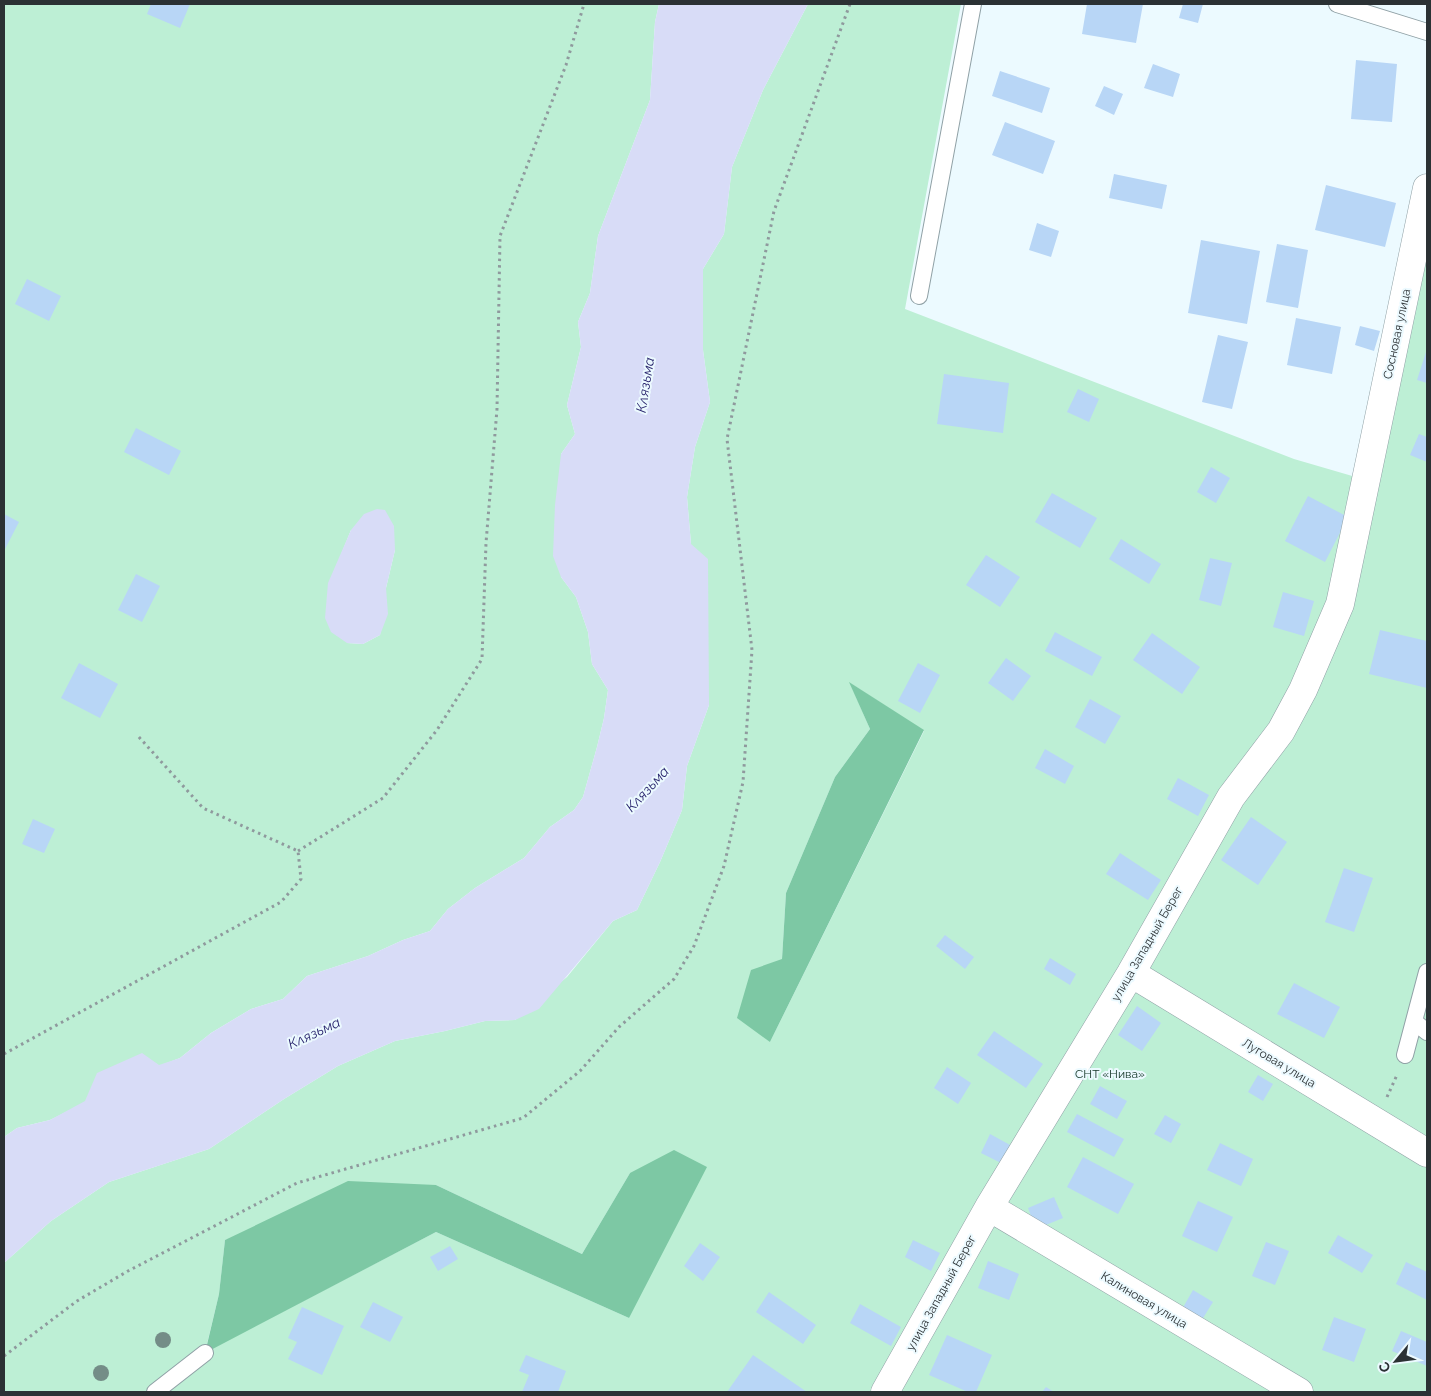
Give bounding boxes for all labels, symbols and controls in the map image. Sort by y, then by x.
street label: Сосновая улица [1381,288,1413,380]
water label: Клязьма [633,356,657,414]
water label: Клязьма [622,763,672,815]
street label: улица Западный Берег [1108,884,1186,1004]
water label: Клязьма [285,1014,343,1052]
street label: Луговая улица [1240,1036,1318,1090]
park label: СНТ «Нива» [1075,1067,1145,1081]
street label: улица Западный Берег [903,1233,979,1353]
street label: Калиновая улица [1098,1269,1190,1331]
north arrow [1371,1336,1421,1386]
text: С [1375,1359,1394,1375]

